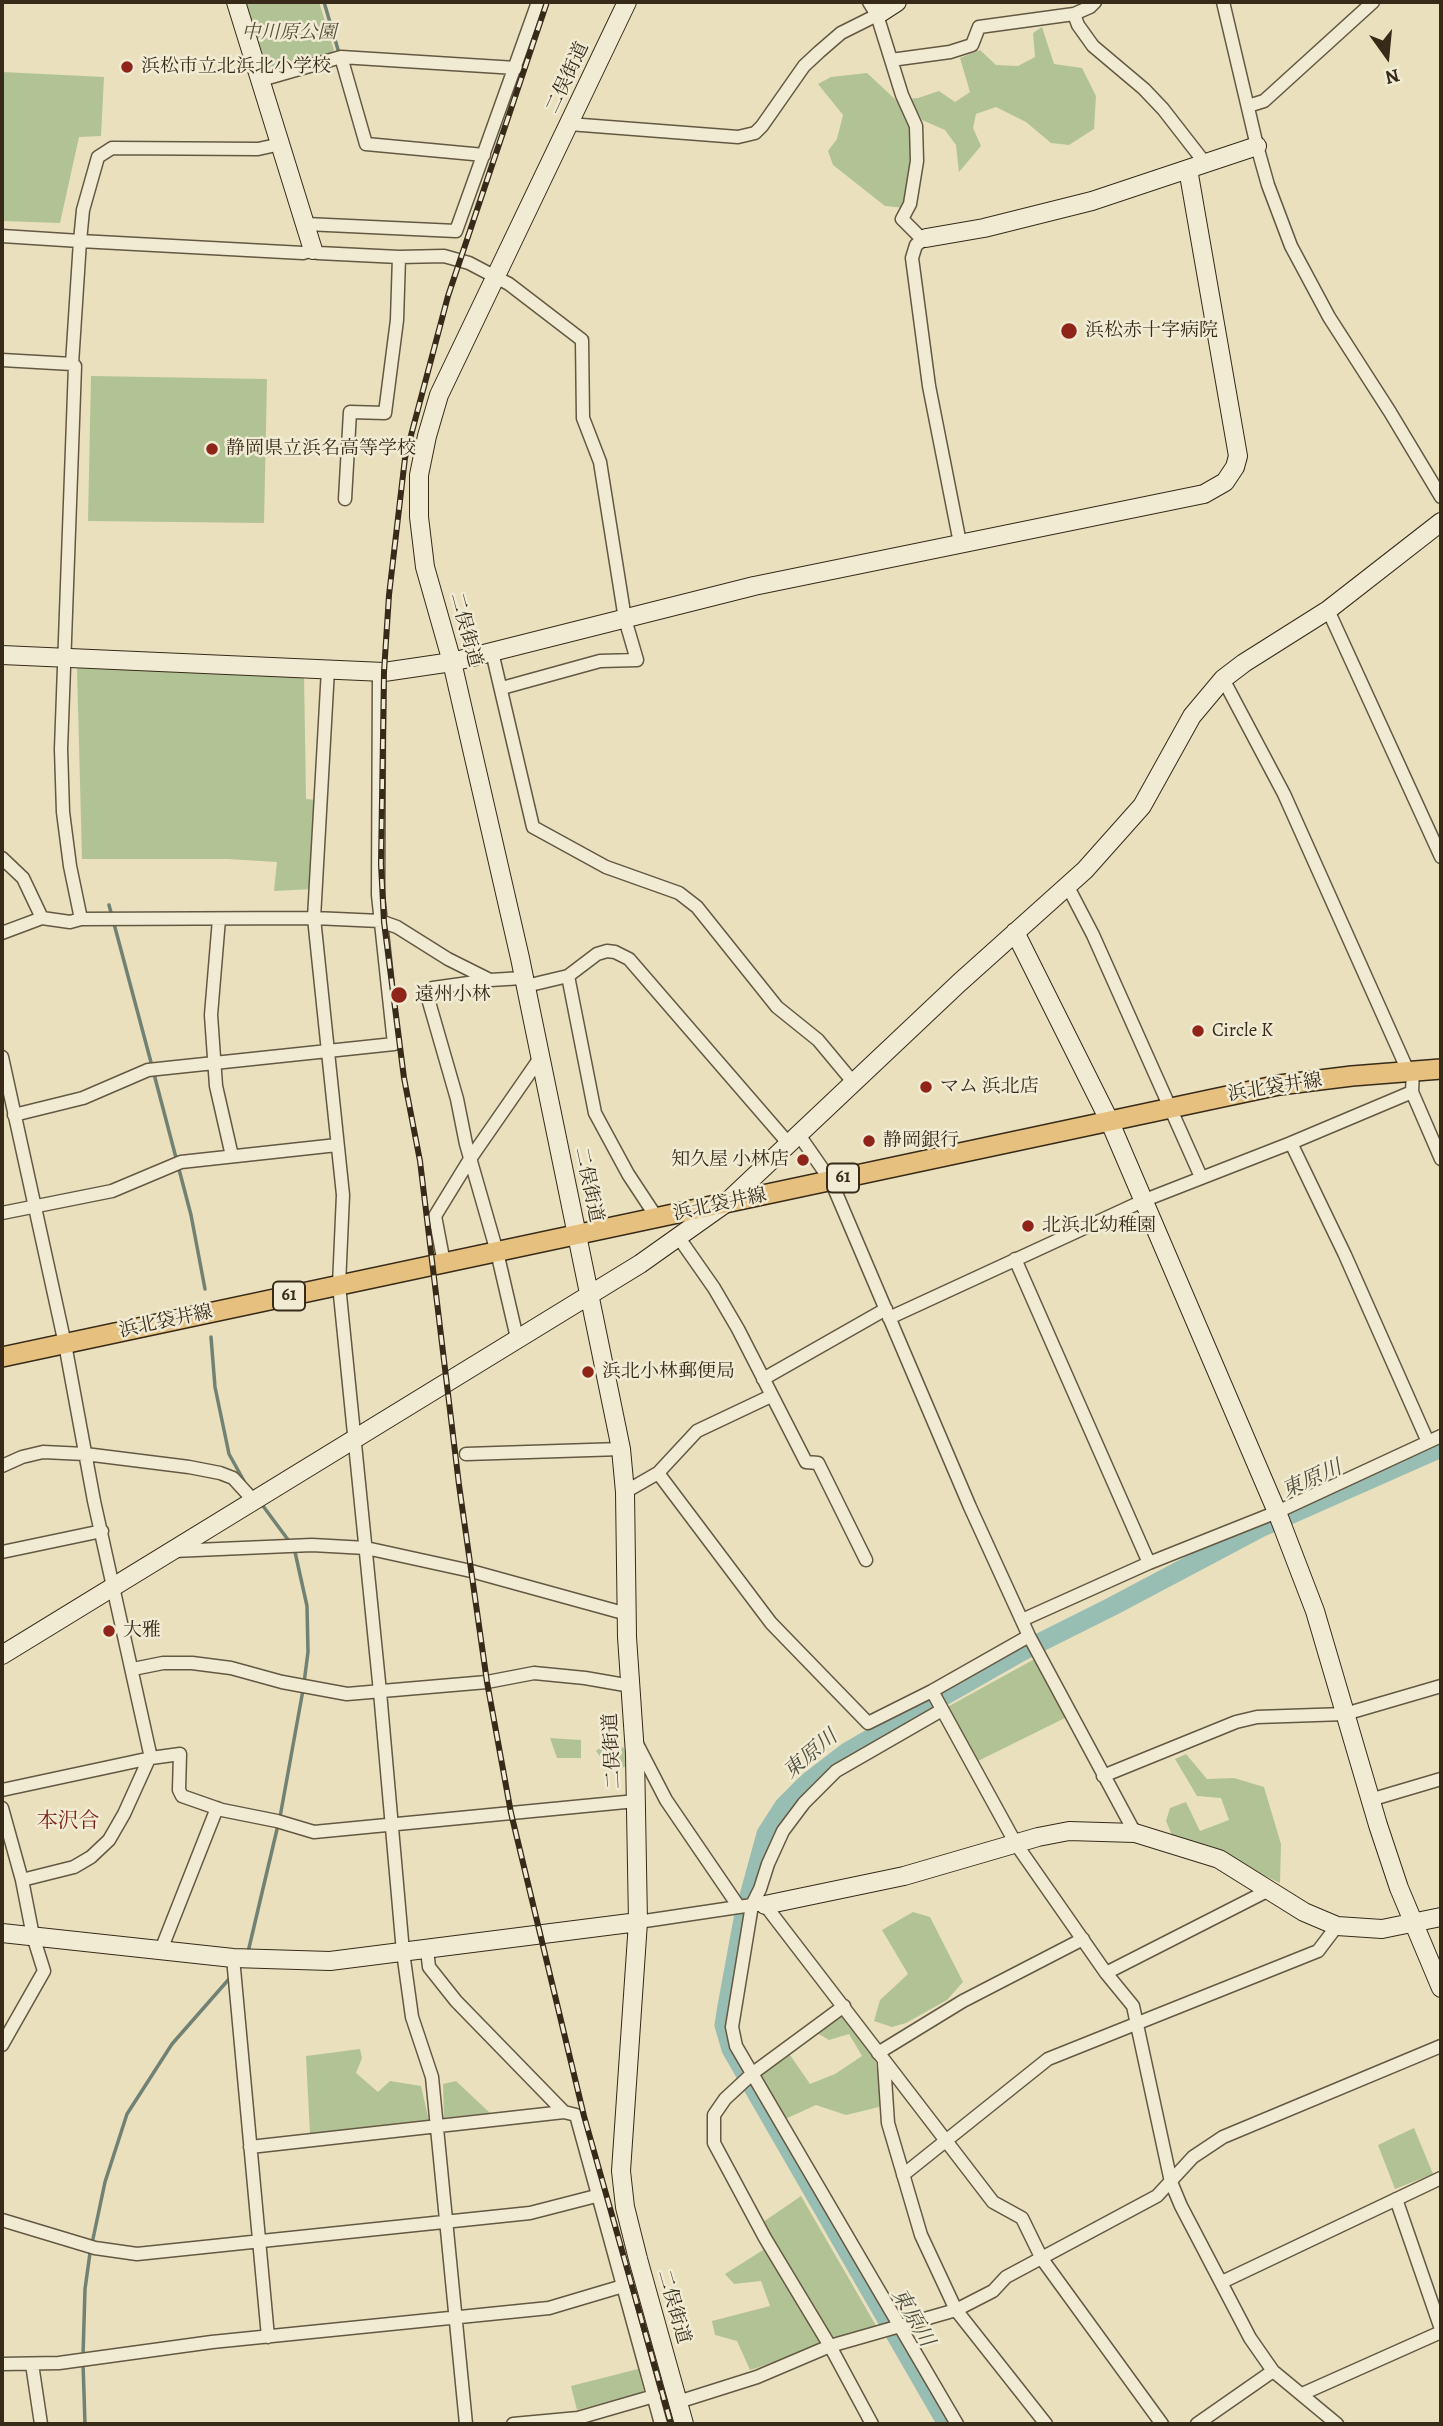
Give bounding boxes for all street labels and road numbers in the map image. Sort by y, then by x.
street label: 二俣街道 [542,39,594,117]
street label: 二俣街道 [444,590,486,670]
street label: 浜北袋井線 [1226,1069,1324,1107]
street label: 二俣街道 [569,1145,607,1225]
road number: 61 [827,1163,859,1192]
street label: 浜北袋井線 [671,1184,769,1226]
road number: 61 [273,1282,305,1310]
street label: 浜北袋井線 [117,1301,215,1343]
street label: 二俣街道 [600,1712,626,1790]
street label: 二俣街道 [652,2267,694,2347]

